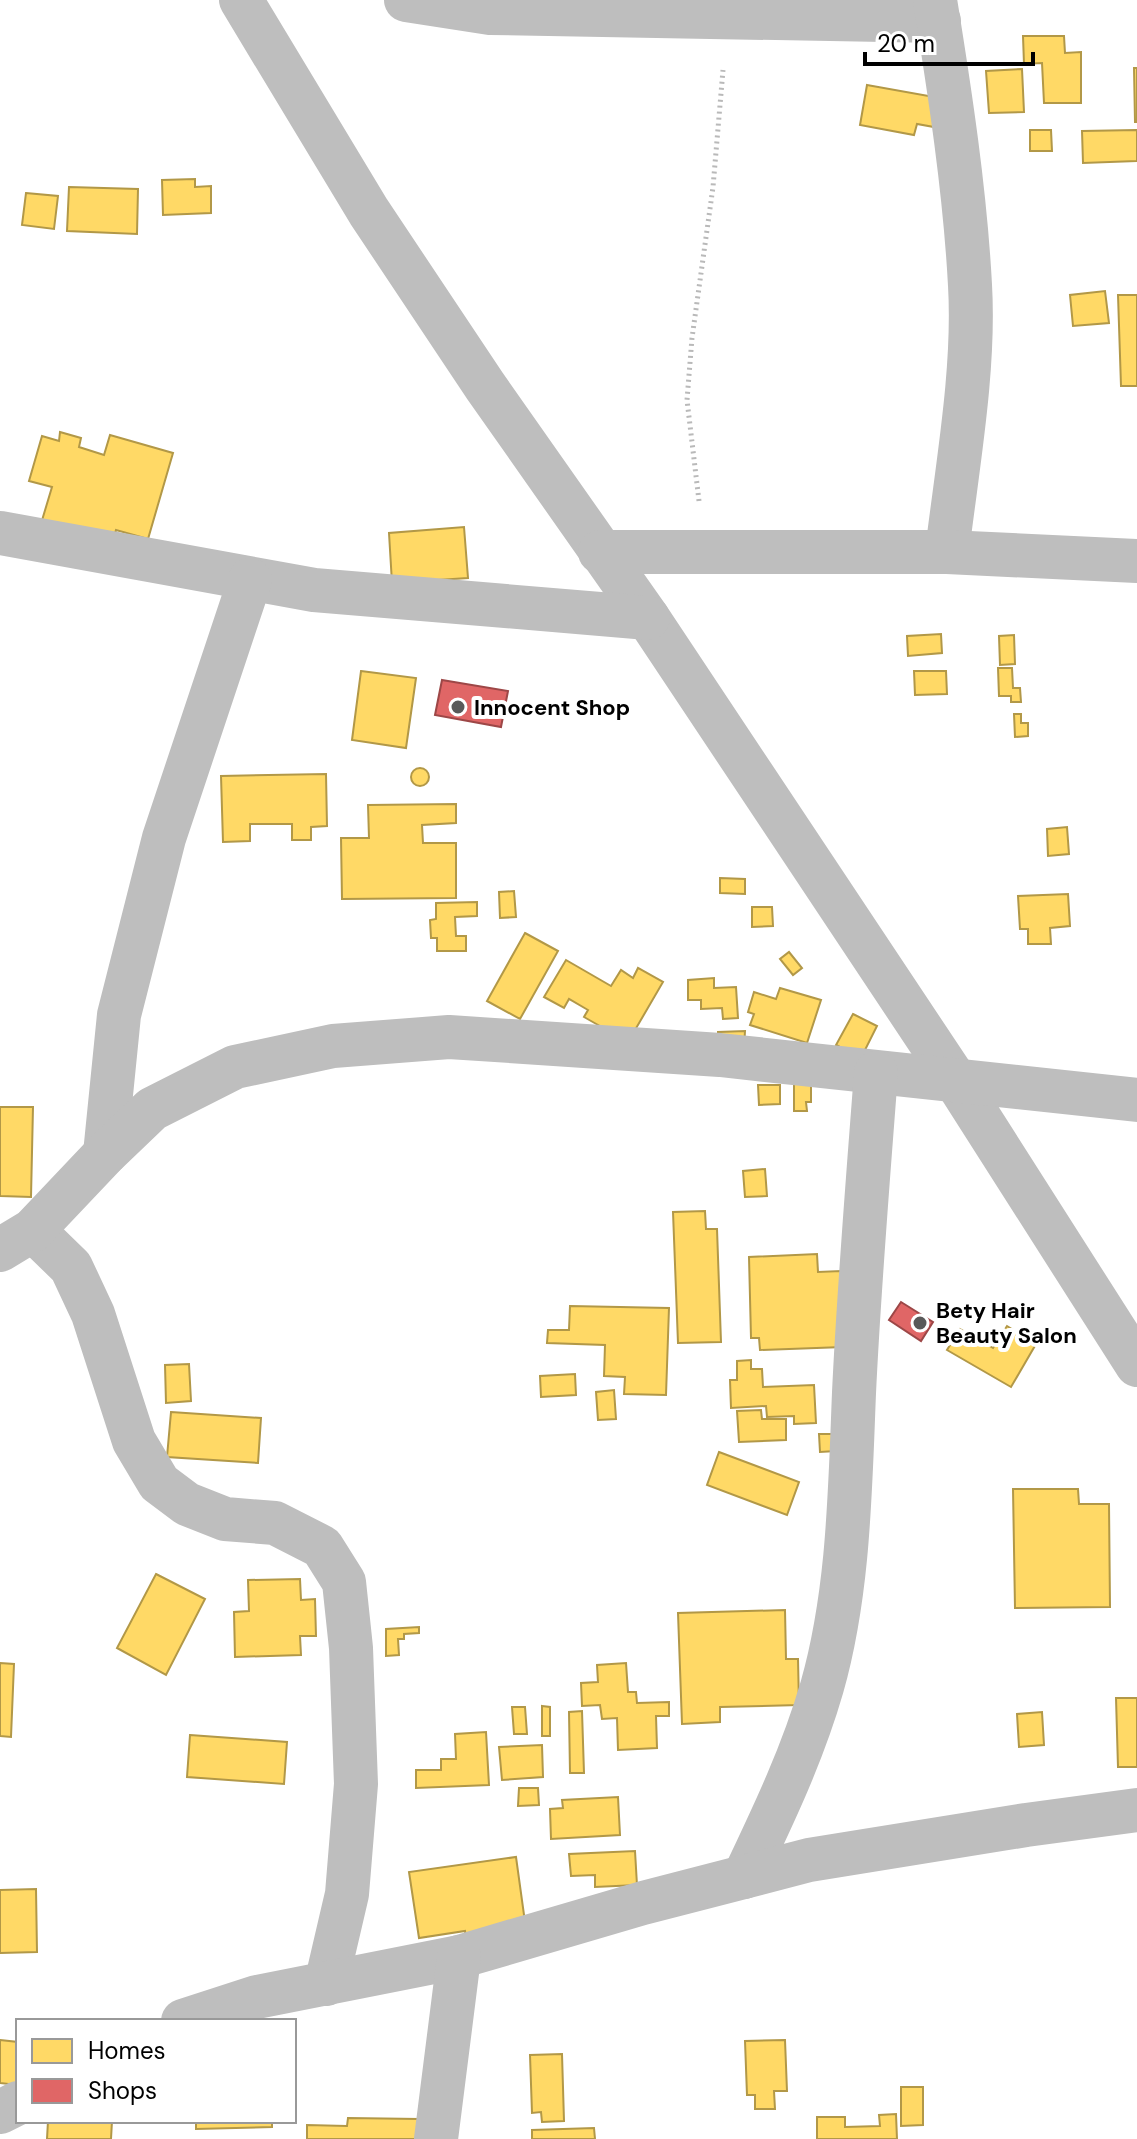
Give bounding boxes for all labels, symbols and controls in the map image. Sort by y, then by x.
scale bar [865,16,1033,66]
text: 20 m [877,28,935,59]
place label: Innocent Shop [474,693,630,722]
marker: Innocent Shop [449,698,467,716]
place label: Bety Hair Beauty Salon [936,1296,1077,1350]
marker: Bety Hair Beauty Salon [911,1314,929,1332]
legend [16,2019,296,2123]
text: Homes [88,2035,166,2066]
text: Shops [88,2075,157,2106]

